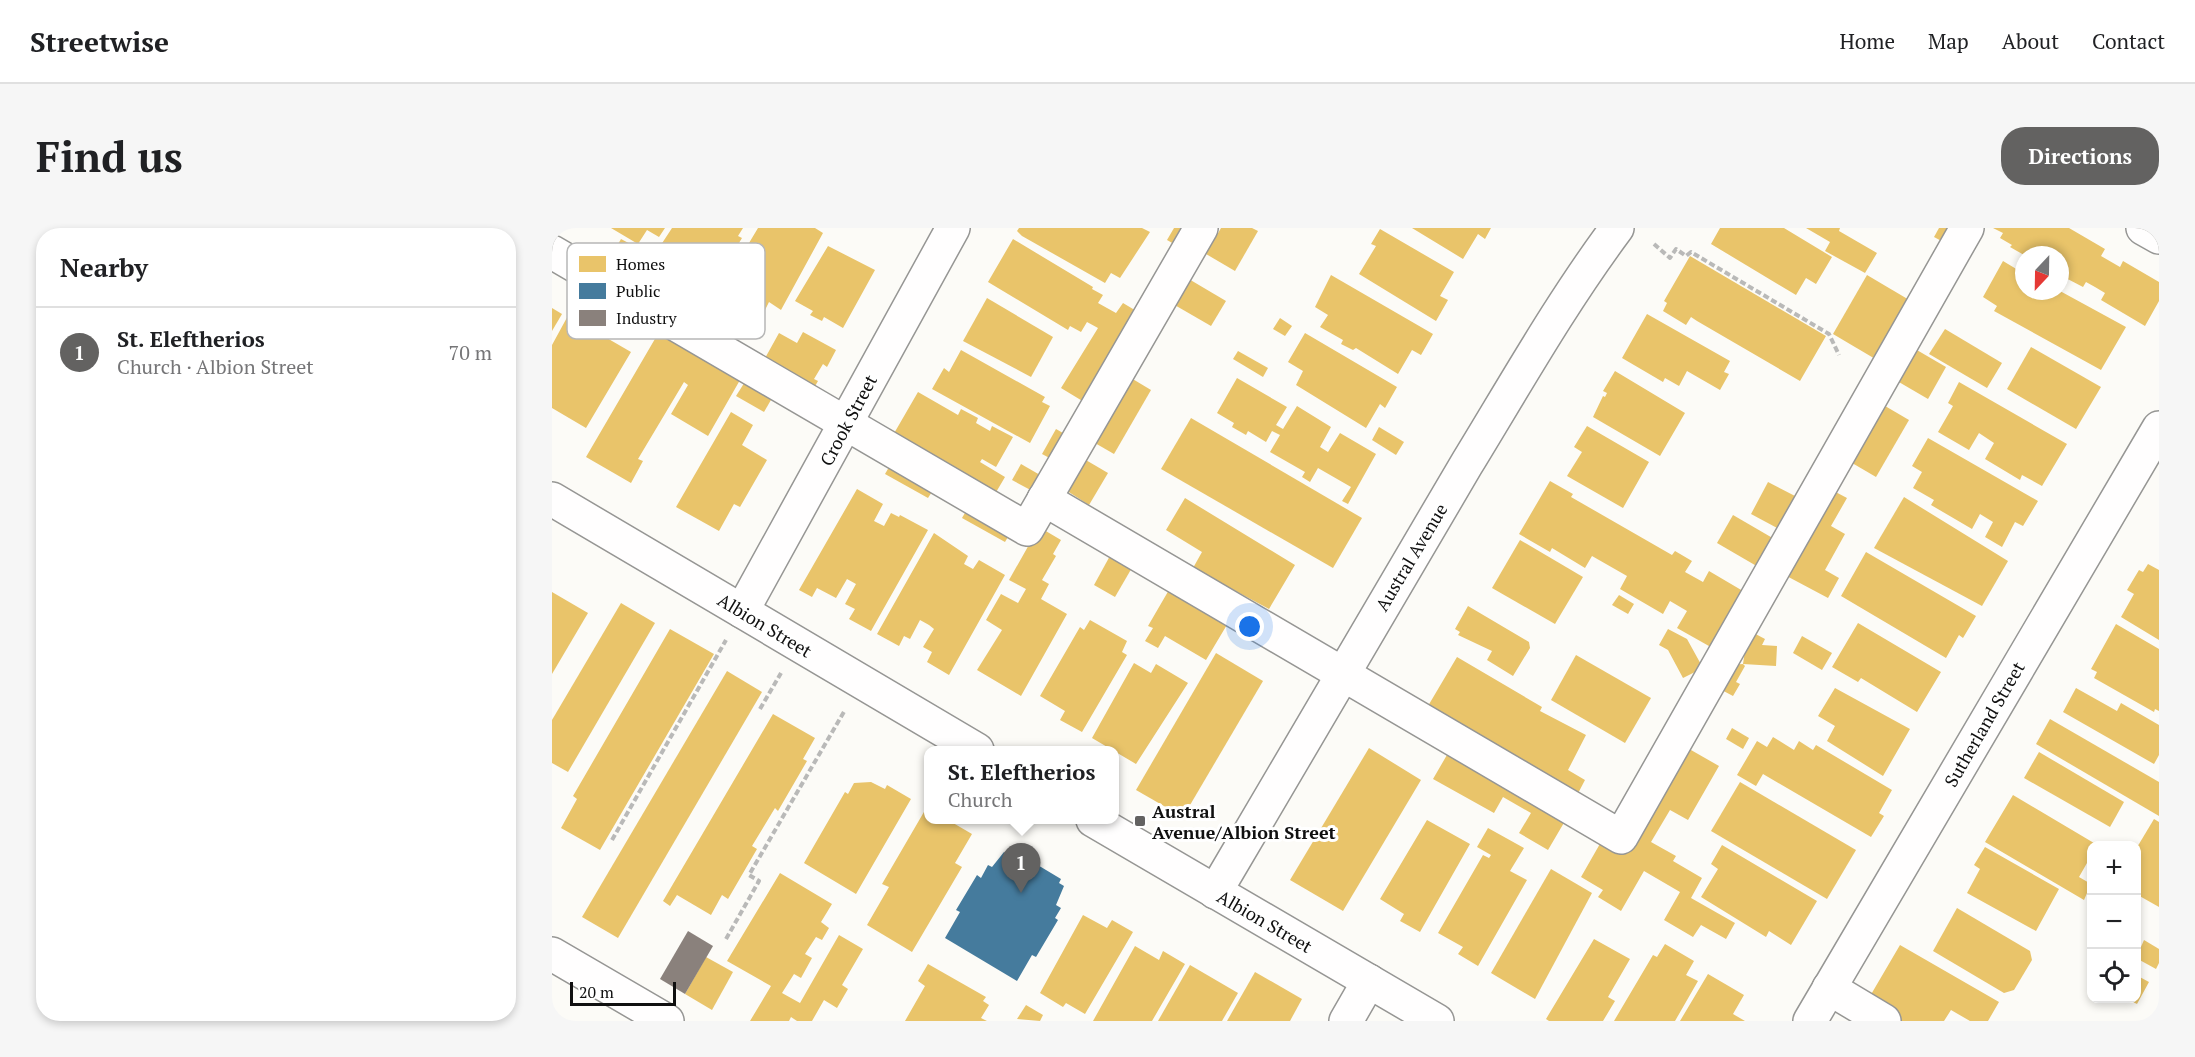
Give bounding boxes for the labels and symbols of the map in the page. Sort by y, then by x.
legend [567,243,765,339]
north arrow [2015,246,2069,300]
text: Homes [616,253,665,275]
text: Public [616,280,661,302]
text: Industry [616,307,677,329]
street label: Crook Street [814,370,882,470]
street label: Austral Avenue [1369,499,1453,615]
street label: Albion Street [713,587,817,663]
your location [1235,612,1264,641]
street label: Sutherland Street [1938,657,2030,791]
place label: Austral Avenue/Albion Street [1152,799,1336,844]
marker: Austral Avenue/Albion Street [1133,814,1147,828]
pin: 1 [1002,844,1040,893]
street label: Albion Street [1213,884,1317,958]
scale bar [570,979,676,1006]

